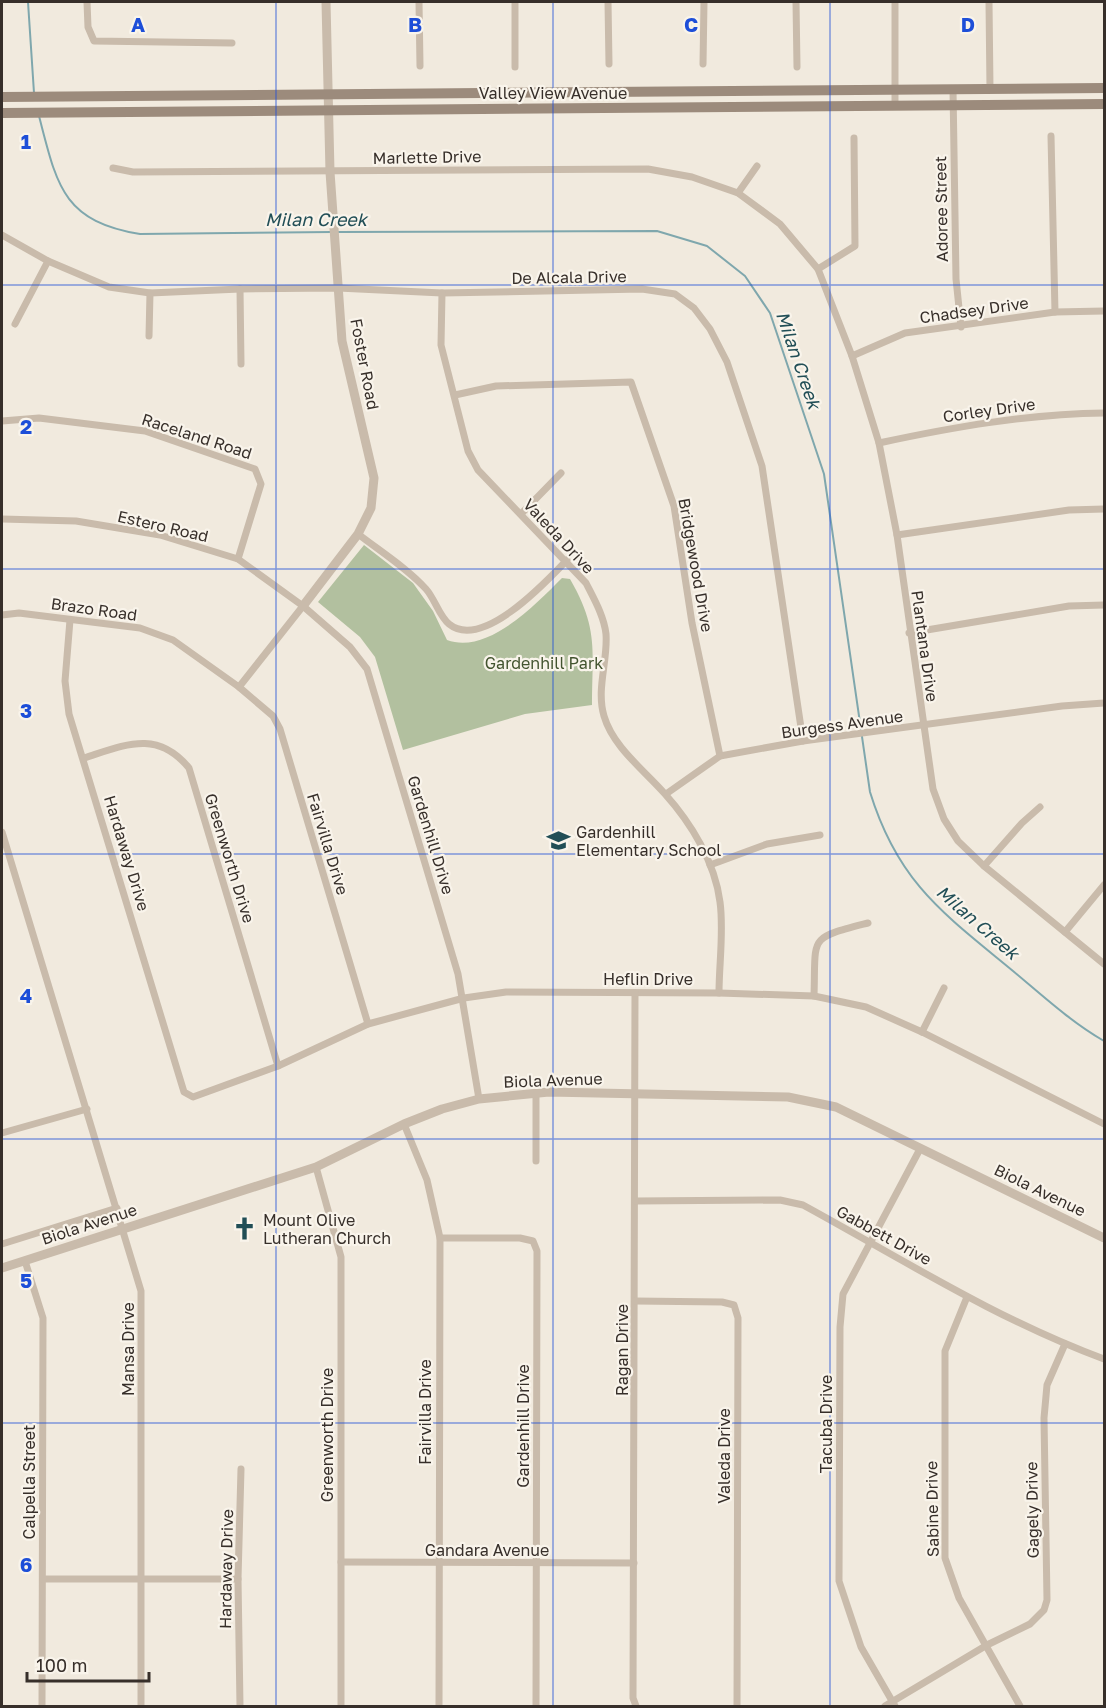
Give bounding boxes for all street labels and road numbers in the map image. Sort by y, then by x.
street label: Valley View Avenue [479,83,627,103]
street label: Marlette Drive [372,146,482,168]
street label: Adoree Street [930,156,952,262]
street label: De Alcala Drive [511,266,627,288]
street label: Chadsey Drive [918,292,1030,328]
street label: Foster Road [346,317,384,411]
street label: Corley Drive [941,394,1037,426]
street label: Raceland Road [139,409,255,463]
street label: Valeda Drive [519,494,599,578]
street label: Bridgewood Drive [674,497,718,633]
street label: Estero Road [116,506,210,546]
street label: Plantana Drive [907,589,943,703]
street label: Brazo Road [50,593,138,625]
street label: Burgess Avenue [780,706,904,742]
street label: Gardenhill Drive [403,773,459,897]
street label: Greenworth Drive [201,791,259,925]
street label: Fairvilla Drive [303,791,353,897]
street label: Hardaway Drive [100,793,154,913]
street label: Heflin Drive [603,969,693,989]
street label: Biola Avenue [503,1068,603,1092]
street label: Biola Avenue [991,1159,1089,1221]
street label: Biola Avenue [39,1199,139,1249]
street label: Gabbett Drive [833,1201,935,1269]
street label: Mansa Drive [118,1302,138,1396]
street label: Ragan Drive [612,1304,632,1396]
street label: Fairvilla Drive [415,1359,435,1465]
street label: Gardenhill Drive [513,1364,533,1488]
street label: Greenworth Drive [317,1368,337,1502]
street label: Tacuba Drive [816,1375,836,1473]
street label: Valeda Drive [714,1408,734,1504]
street label: Calpella Street [19,1425,39,1539]
street label: Sabine Drive [921,1461,943,1557]
street label: Gagely Drive [1021,1461,1043,1559]
street label: Hardaway Drive [215,1509,237,1629]
street label: Gandara Avenue [425,1540,549,1560]

